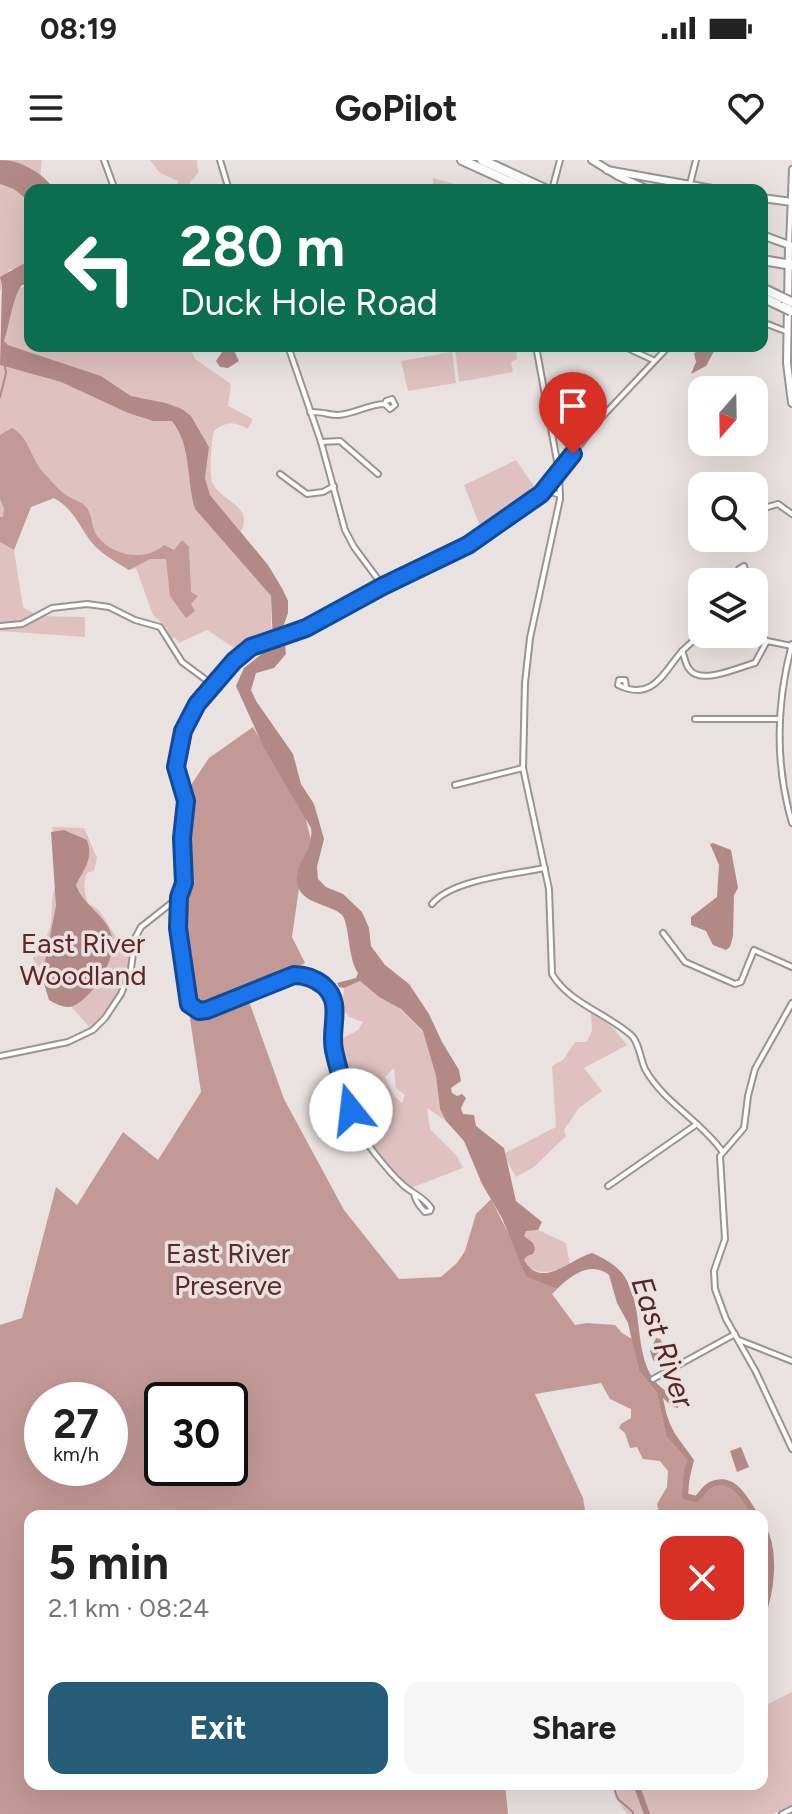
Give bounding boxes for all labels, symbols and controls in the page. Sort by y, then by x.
text: 08:19 [40,10,117,47]
icon: menu [24,86,68,130]
icon: heart [724,86,768,130]
text: GoPilot [334,87,458,130]
text: 280 m [180,213,345,280]
icon: left [48,216,152,320]
text: Duck Hole Road [180,281,438,324]
pin [539,372,607,454]
north arrow [688,376,768,456]
map controls [688,376,768,648]
icon: arrive [551,384,595,428]
button: search [688,472,768,552]
button: layers [688,568,768,648]
park label: East River Woodland [19,926,147,992]
position arrow [309,1068,393,1152]
park label: East River Preserve [166,1236,291,1302]
water label: East River [623,1272,703,1414]
speed limit sign: 30 [144,1382,248,1486]
text: 27 [53,1400,99,1448]
text: km/h [53,1442,99,1466]
text: 5 min [48,1533,169,1591]
button: close [660,1536,744,1620]
text: 2.1 km · 08:24 [48,1592,209,1624]
button: Exit [48,1682,388,1774]
button: Share [404,1682,744,1774]

